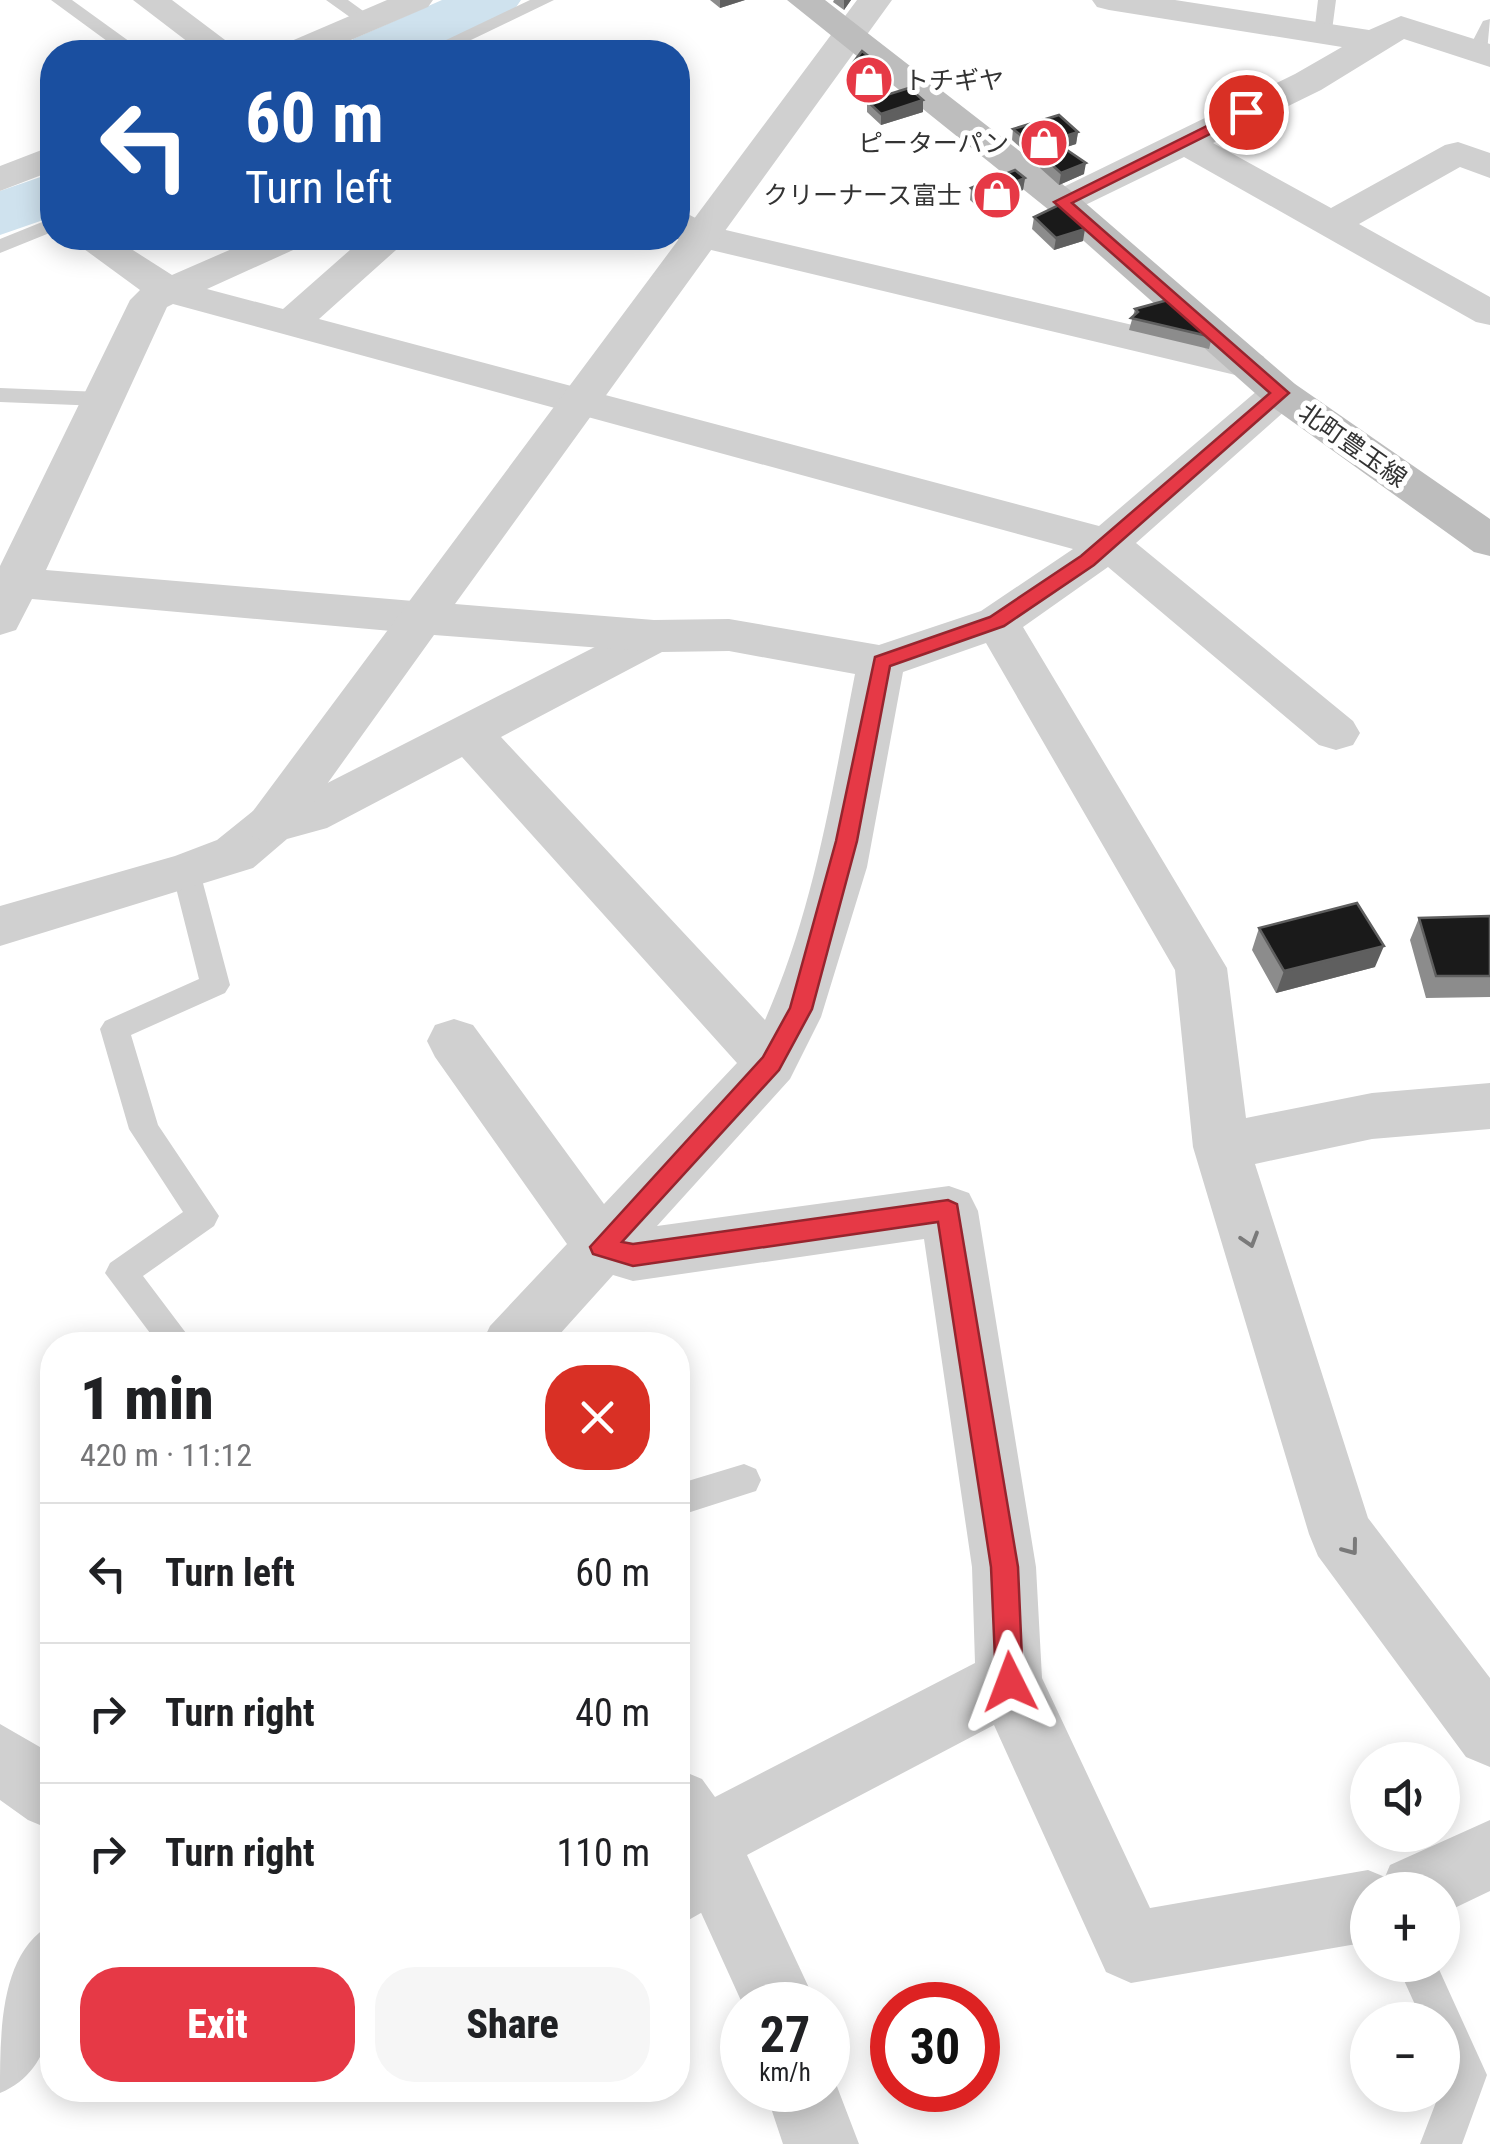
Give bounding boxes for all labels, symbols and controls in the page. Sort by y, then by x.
shop icon: トチギヤ [843,54,895,106]
place label: トチギヤ [904,66,1004,95]
pin [1204,70,1289,155]
text: 60 m [245,77,384,159]
icon: left [80,80,210,210]
icon: arrive [1219,85,1274,140]
shop icon: ピーターパン [1018,117,1070,169]
place label: ピーターパン [858,129,1009,158]
text: Turn left [245,161,393,214]
shop icon: クリーナース富士 [971,169,1023,221]
place label: クリーナース富士 [763,181,962,210]
street label: 北町豊玉線 [1293,398,1412,493]
one-way arrow [1238,1231,1259,1248]
text: 1 min [80,1363,214,1434]
button: close [545,1365,650,1470]
text: 420 m · 11:12 [80,1436,252,1474]
one-way arrow [1340,1537,1357,1555]
icon: left [80,1546,135,1601]
text: Turn left [165,1551,295,1595]
text: 60 m [575,1551,650,1595]
position arrow [958,1630,1062,1734]
icon: right [80,1686,135,1741]
text: Turn right [165,1691,315,1735]
text: 40 m [575,1691,650,1735]
map controls [1350,1742,1460,2112]
button: sound [1350,1742,1460,1852]
icon: right [80,1826,135,1881]
text: Turn right [165,1831,315,1875]
text: 110 m [556,1831,650,1875]
button: + [1350,1872,1460,1982]
button: Exit [80,1967,355,2082]
button: Share [375,1967,650,2082]
speed limit sign: 30 [870,1982,1000,2112]
button: − [1350,2002,1460,2112]
text: 27 [760,2006,810,2064]
text: km/h [759,2058,811,2087]

